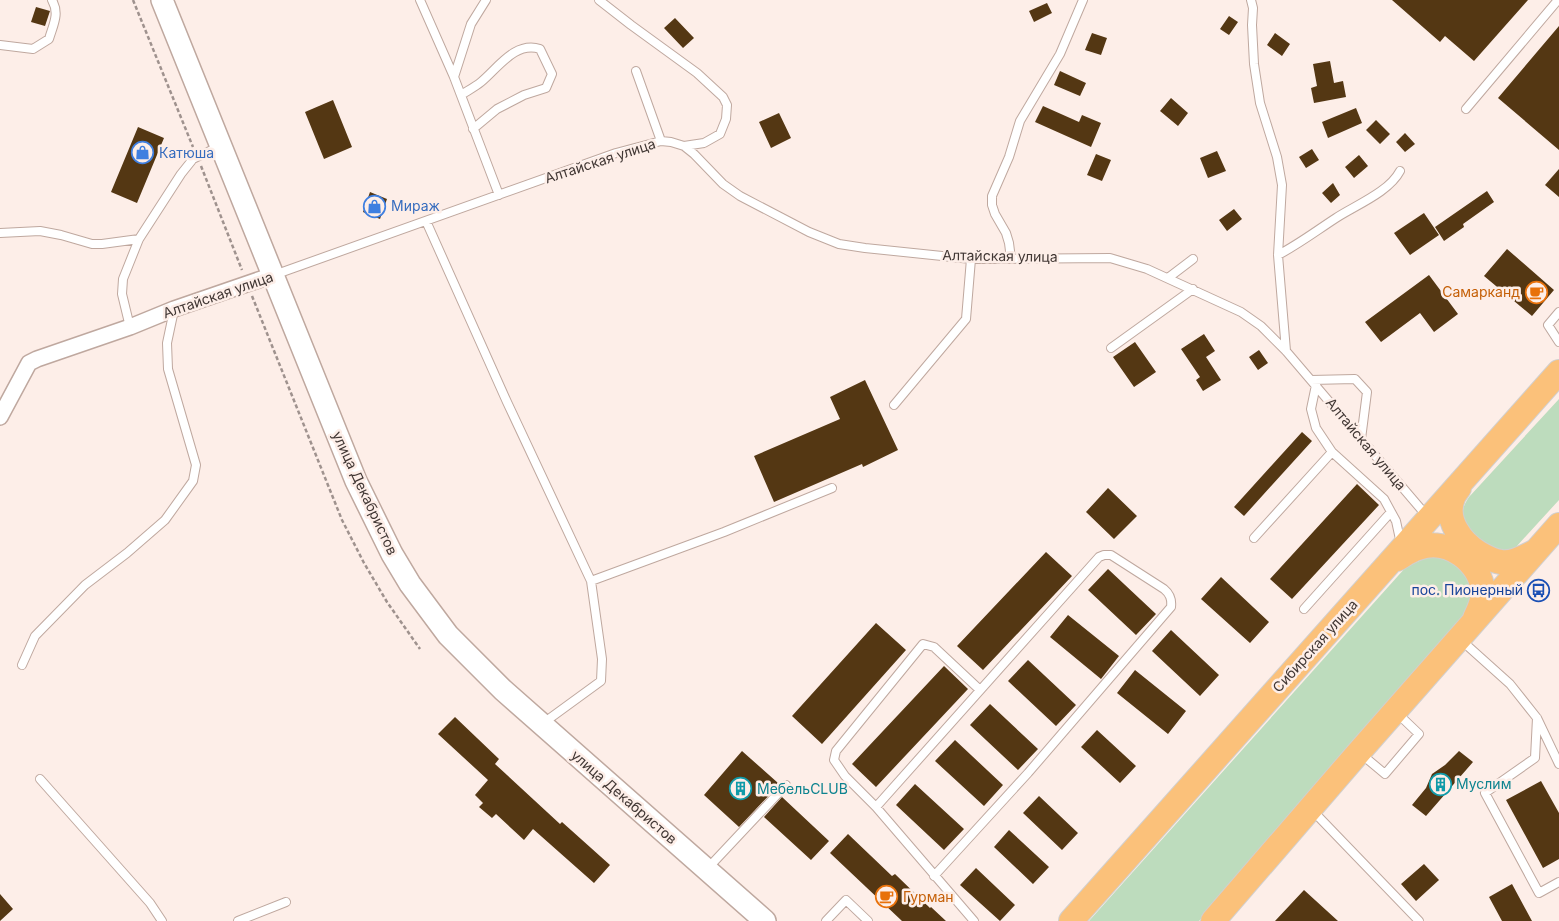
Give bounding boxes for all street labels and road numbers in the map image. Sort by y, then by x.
street label: Алтайская улица [542,135,657,186]
street label: Алтайская улица [942,246,1058,265]
street label: Алтайская улица [161,268,275,321]
street label: Алтайская улица [1323,394,1410,493]
street label: улица Декабристов [329,428,402,557]
street label: Сибирская улица [1269,596,1361,695]
street label: улица Декабристов [568,746,681,847]

